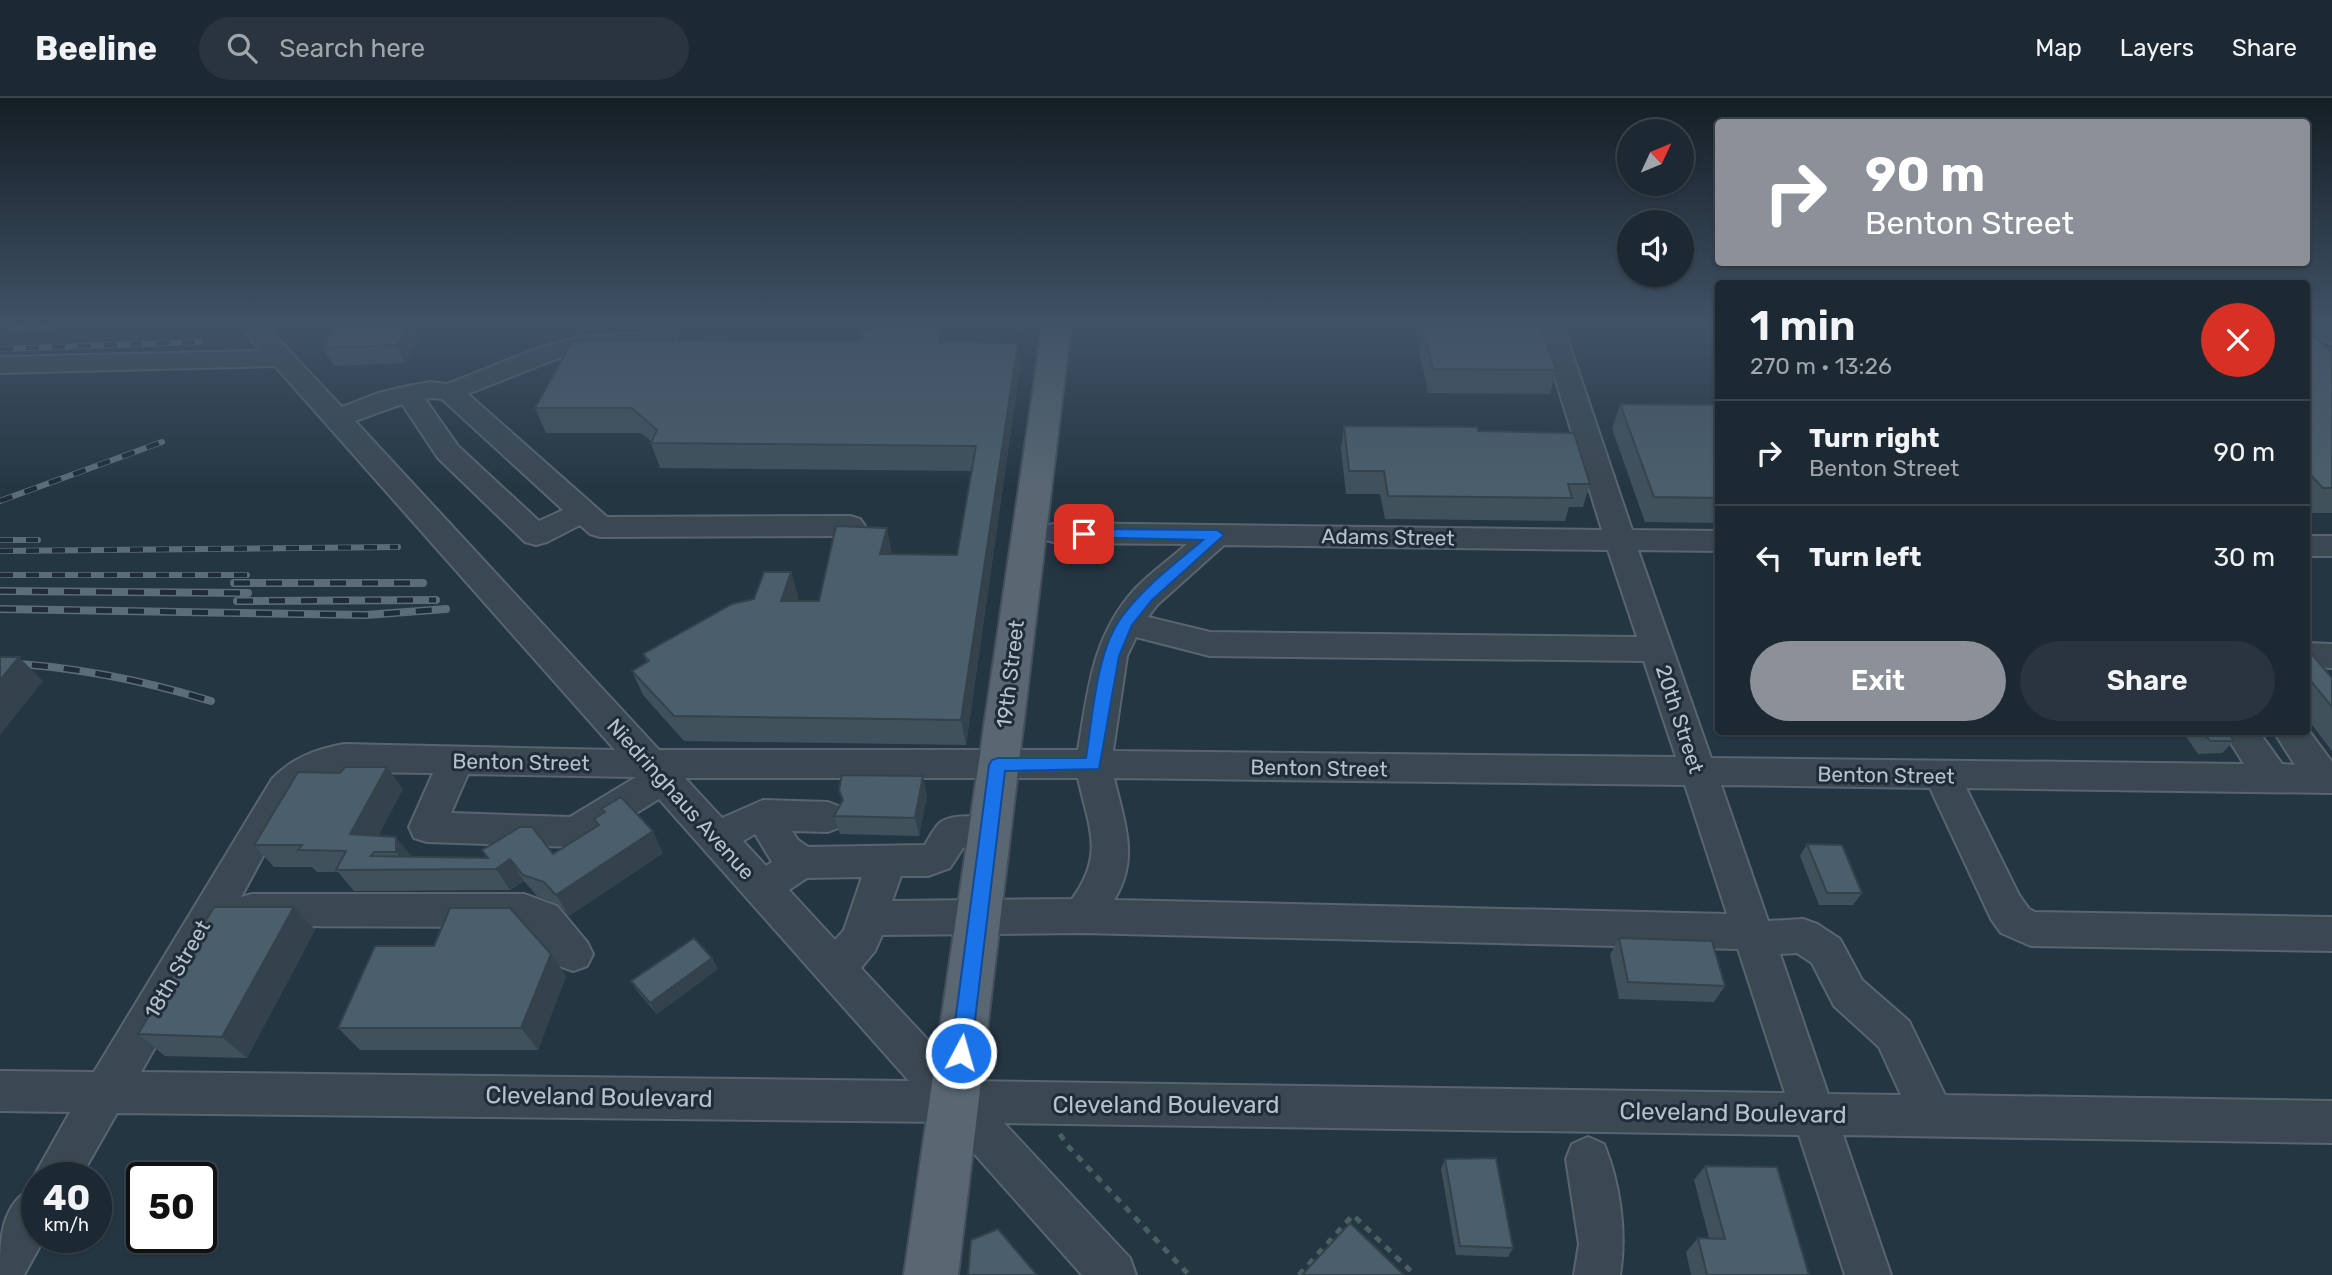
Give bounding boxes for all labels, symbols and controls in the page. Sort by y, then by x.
search box [199,17,689,80]
text: Beeline [35,29,157,68]
icon: search [223,29,261,67]
text: Search here [279,33,425,64]
text: Map [2035,34,2082,62]
text: Layers [2120,34,2194,62]
text: Share [2232,34,2297,62]
north arrow [1617,119,1694,196]
map controls [1617,119,1694,287]
text: 90 m [1865,145,1985,203]
icon: right [1750,147,1841,238]
text: Benton Street [1865,204,2074,242]
button: sound [1617,210,1694,287]
text: 1 min [1750,301,1856,351]
button: close [2201,303,2275,377]
text: 270 m · 13:26 [1750,352,1892,380]
text: Turn right [1809,423,1939,454]
icon: right [1750,434,1788,472]
text: 90 m [2214,437,2275,468]
text: Benton Street [1809,454,1959,482]
pin [1054,504,1114,564]
icon: arrive [1065,515,1103,553]
street label: Adams Street [1321,523,1455,551]
icon: left [1750,539,1788,577]
text: Turn left [1809,542,1921,573]
text: 30 m [2213,542,2275,573]
street label: 19th Street [991,619,1029,729]
button: Exit [1750,641,2006,721]
button: Share [2020,641,2275,721]
street label: 20th Street [1651,662,1709,776]
street label: Niedringhaus Avenue [602,713,760,885]
street label: Benton Street [452,748,590,776]
street label: Benton Street [1250,754,1388,782]
street label: Benton Street [1817,761,1955,789]
street label: 18th Street [139,915,215,1023]
position arrow [924,1016,998,1090]
street label: Cleveland Boulevard [485,1081,713,1113]
street label: Cleveland Boulevard [1052,1091,1280,1119]
street label: Cleveland Boulevard [1619,1097,1847,1129]
speed limit sign: 50 [126,1162,217,1253]
text: 40 [43,1177,90,1219]
text: km/h [44,1214,89,1236]

